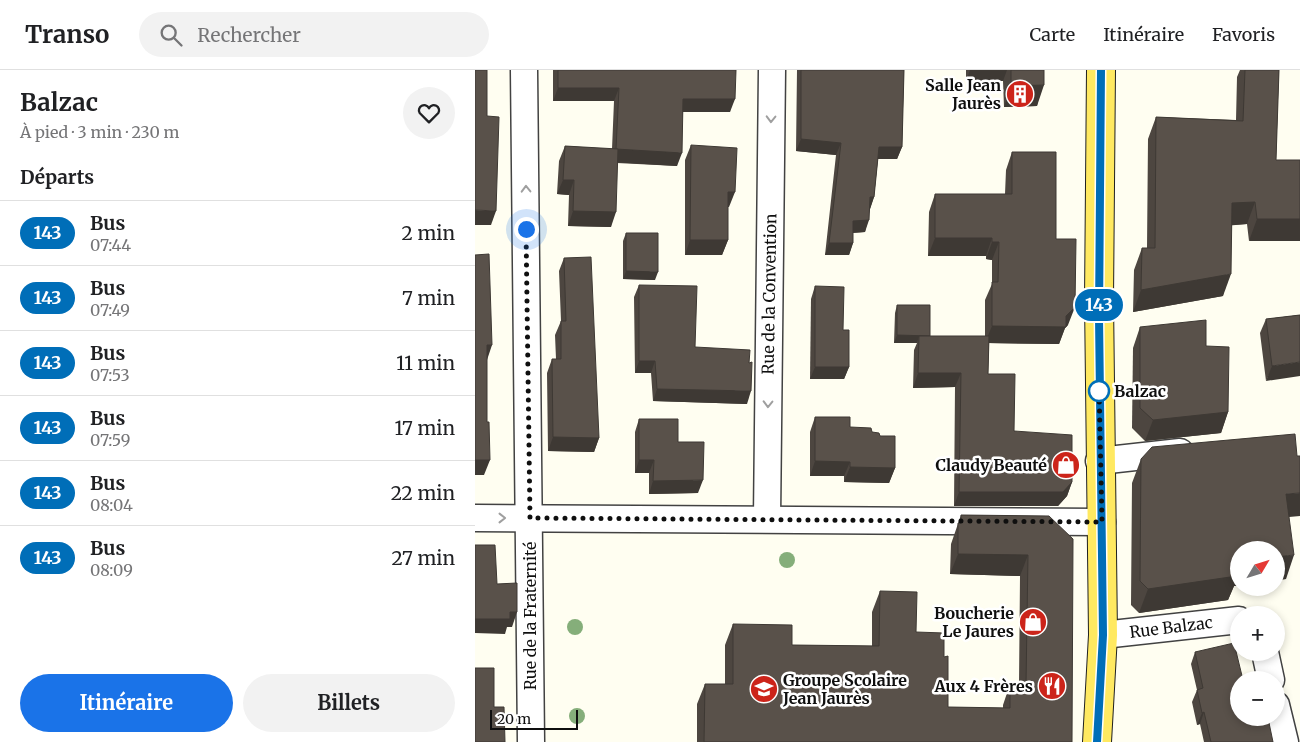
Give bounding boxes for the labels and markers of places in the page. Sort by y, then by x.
place label: Salle Jean Jaurès [925,75,1001,113]
building icon: Salle Jean Jaurès [1005,79,1035,109]
marker: Balzac [1088,380,1110,402]
place label: Balzac [1114,381,1166,401]
shop icon: Claudy Beauté [1051,450,1081,480]
place label: Claudy Beauté [936,455,1047,475]
place label: Boucherie Le Jaures [934,603,1014,641]
shop icon: Boucherie Le Jaures [1018,607,1048,637]
place label: Groupe Scolaire Jean Jaurès [782,670,907,708]
restaurant icon: Aux 4 Frères [1037,671,1067,701]
school or university icon: Groupe Scolaire Jean Jaurès [749,674,779,704]
place label: Aux 4 Frères [934,676,1033,696]

